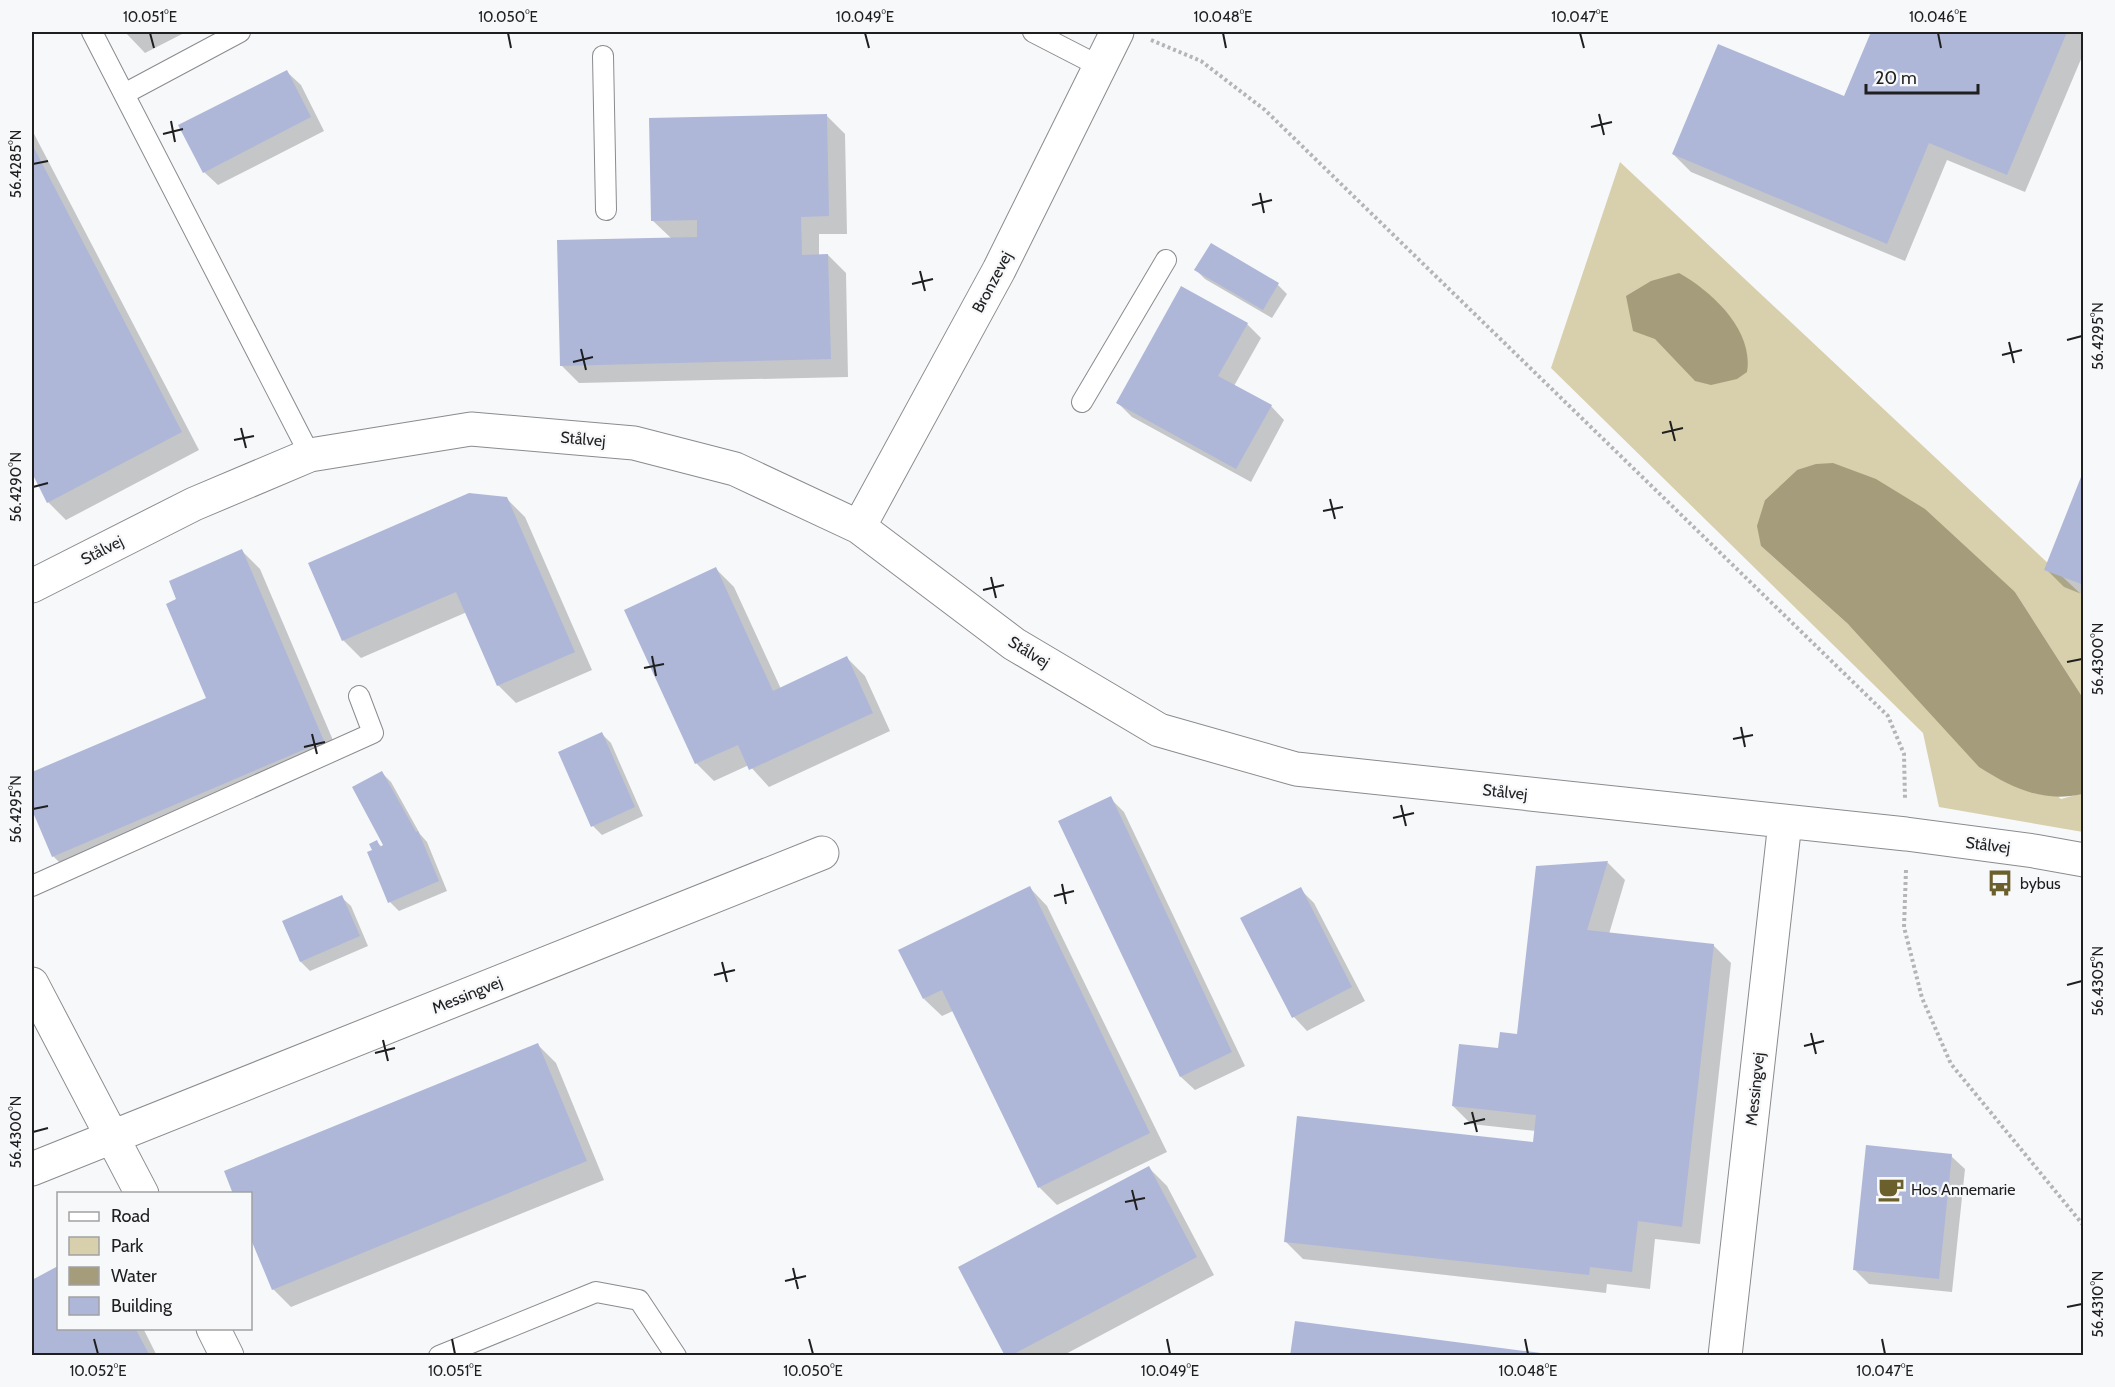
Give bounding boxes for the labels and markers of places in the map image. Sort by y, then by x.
bus stop icon: bybus [1985,868,2015,898]
place label: bybus [2020,874,2061,893]
cafe icon: Hos Annemarie [1876,1174,1906,1204]
place label: Hos Annemarie [1911,1180,2015,1199]

